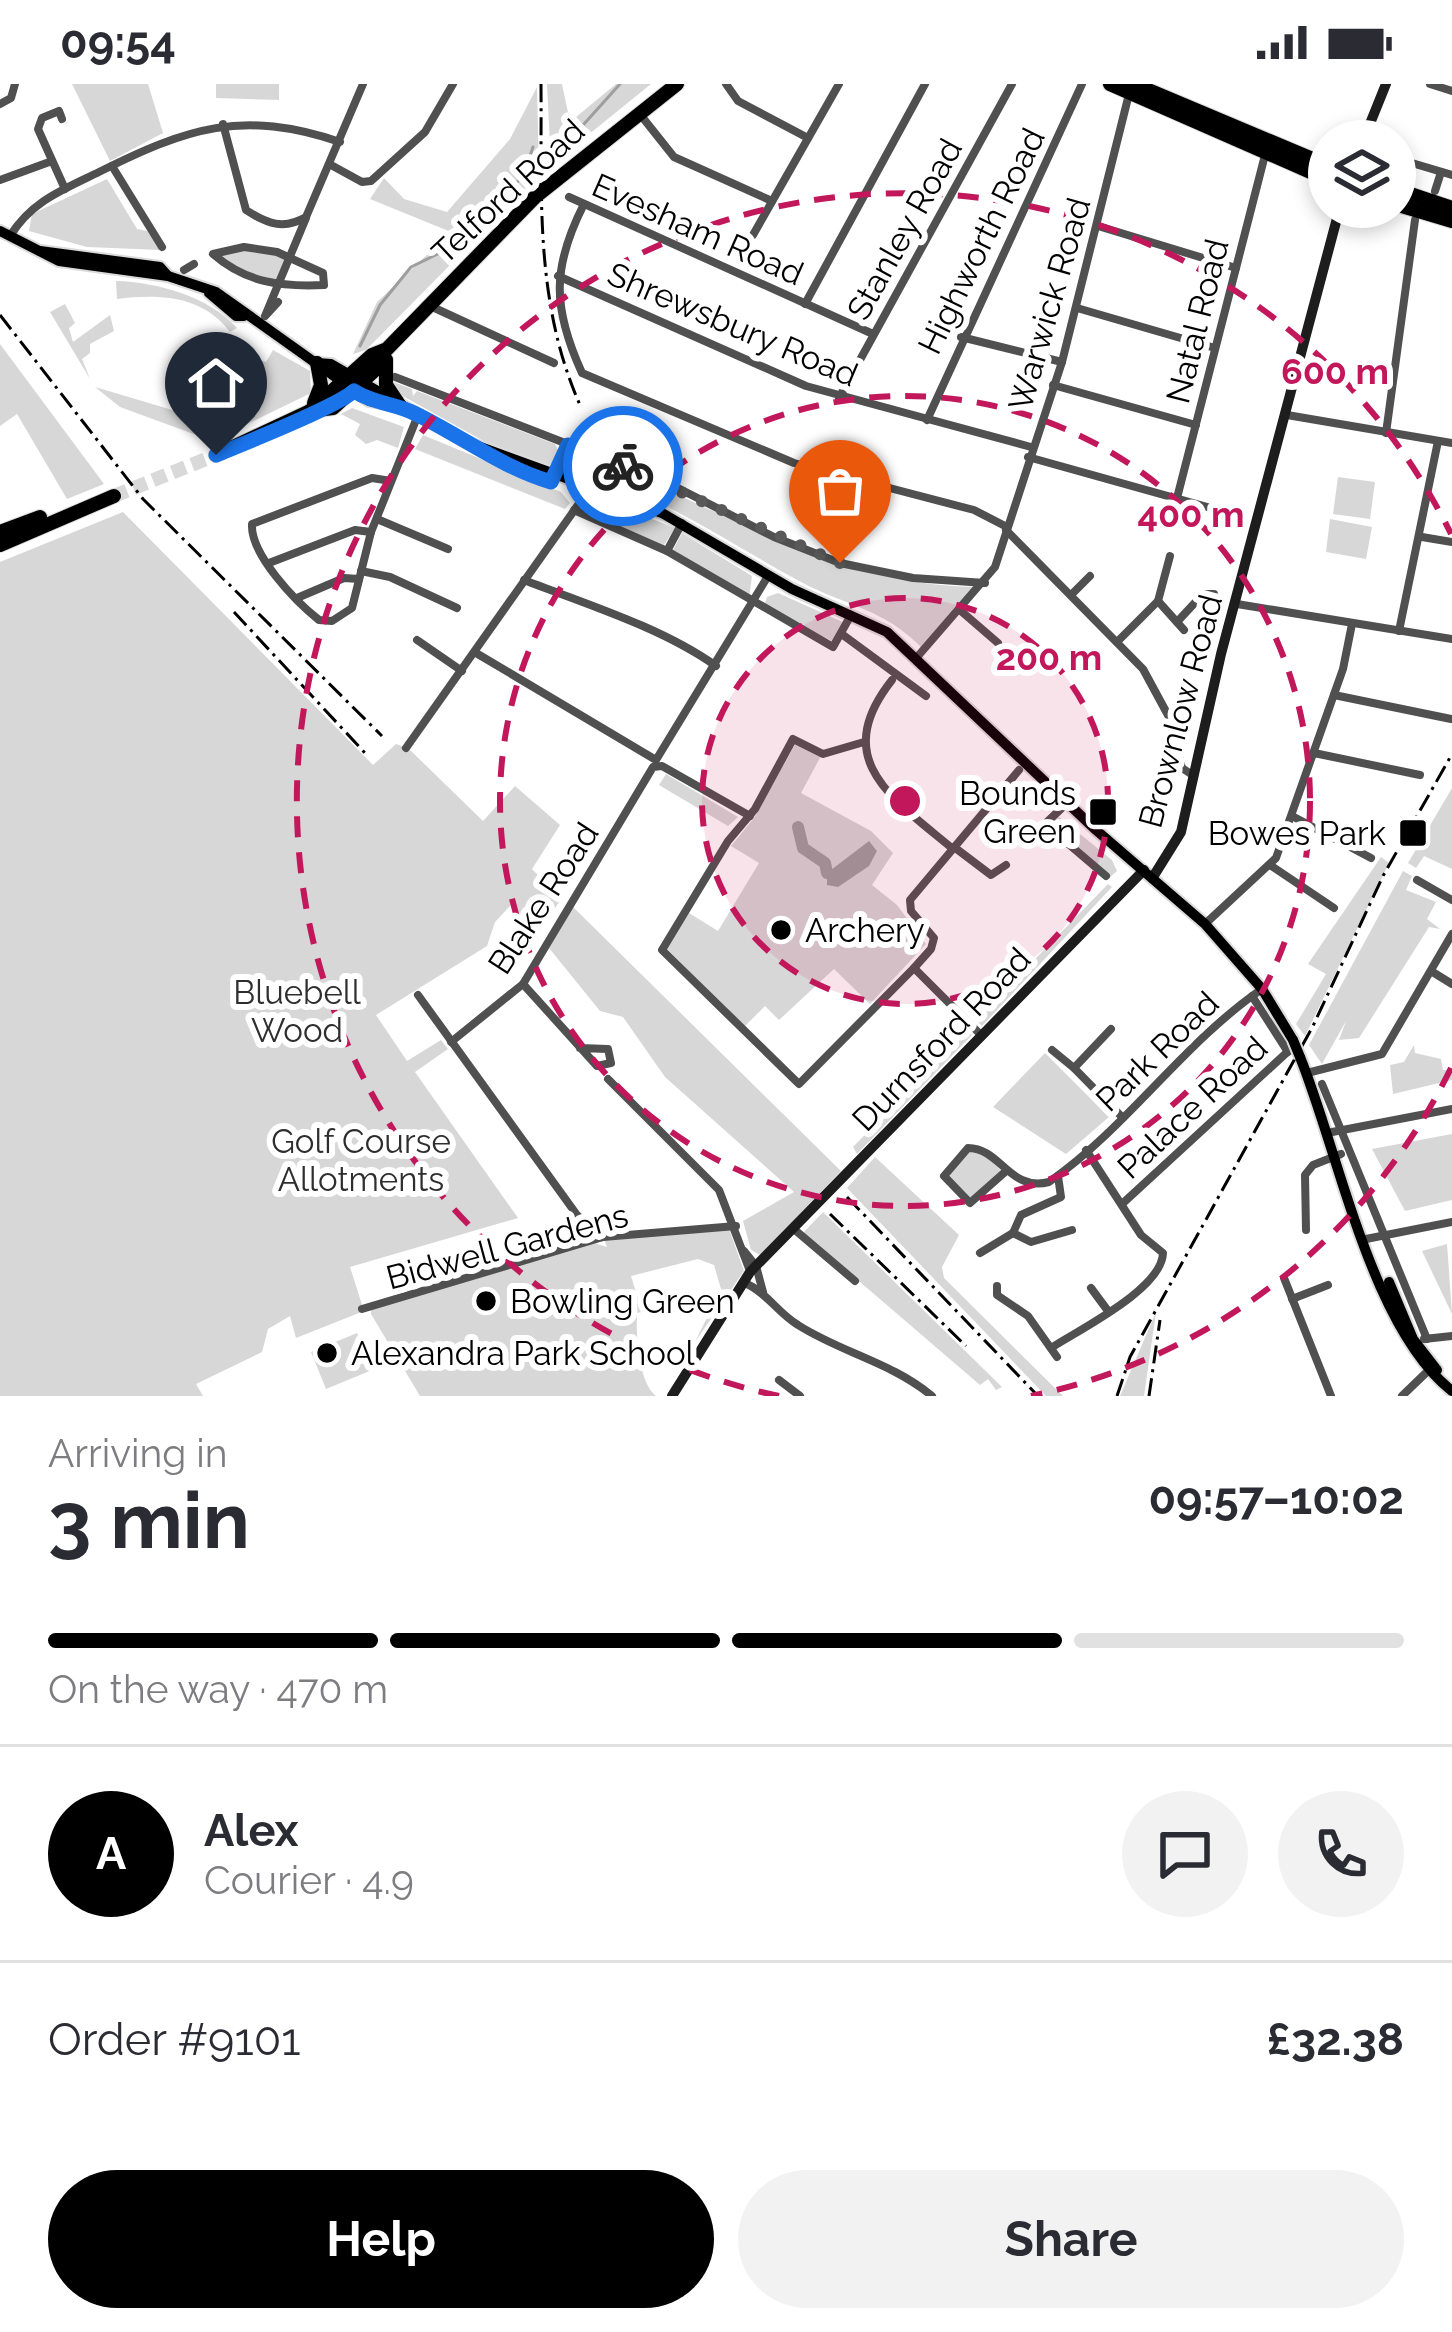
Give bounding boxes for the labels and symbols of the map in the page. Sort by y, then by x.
street label: Telford Road [424,111,593,272]
street label: Highworth Road [910,122,1053,360]
street label: Stanley Road [839,132,970,326]
street label: Evesham Road [586,166,809,293]
street label: Warwick Road [1000,193,1098,415]
street label: Natal Road [1158,235,1237,407]
street label: Shrewsbury Road [602,254,864,395]
pin [165,332,267,455]
text: 600 m [1281,350,1389,392]
courier [563,406,683,526]
pin [789,440,891,563]
text: 400 m [1138,493,1244,535]
street label: Brownlow Road [1131,590,1230,832]
text: 200 m [996,636,1102,678]
place label: Bounds Green [959,774,1076,851]
centre of rings [884,780,926,822]
marker: Bounds Green [1087,796,1119,828]
place label: Bowes Park [1208,814,1387,853]
street label: Blake Road [480,815,607,981]
marker: Bowes Park [1397,817,1429,849]
place label: Archery [805,911,925,950]
marker: Archery [768,917,794,943]
street label: Durnsford Road [844,940,1038,1139]
park label: Bluebell Wood [233,973,362,1050]
street label: Park Road [1088,984,1227,1119]
street label: Palace Road [1109,1028,1275,1186]
park label: Golf Course Allotments [271,1122,451,1199]
street label: Bidwell Gardens [382,1195,632,1297]
place label: Bowling Green [510,1282,735,1321]
marker: Bowling Green [473,1288,499,1314]
place label: Alexandra Park School [351,1334,696,1373]
marker: Alexandra Park School [314,1340,340,1366]

